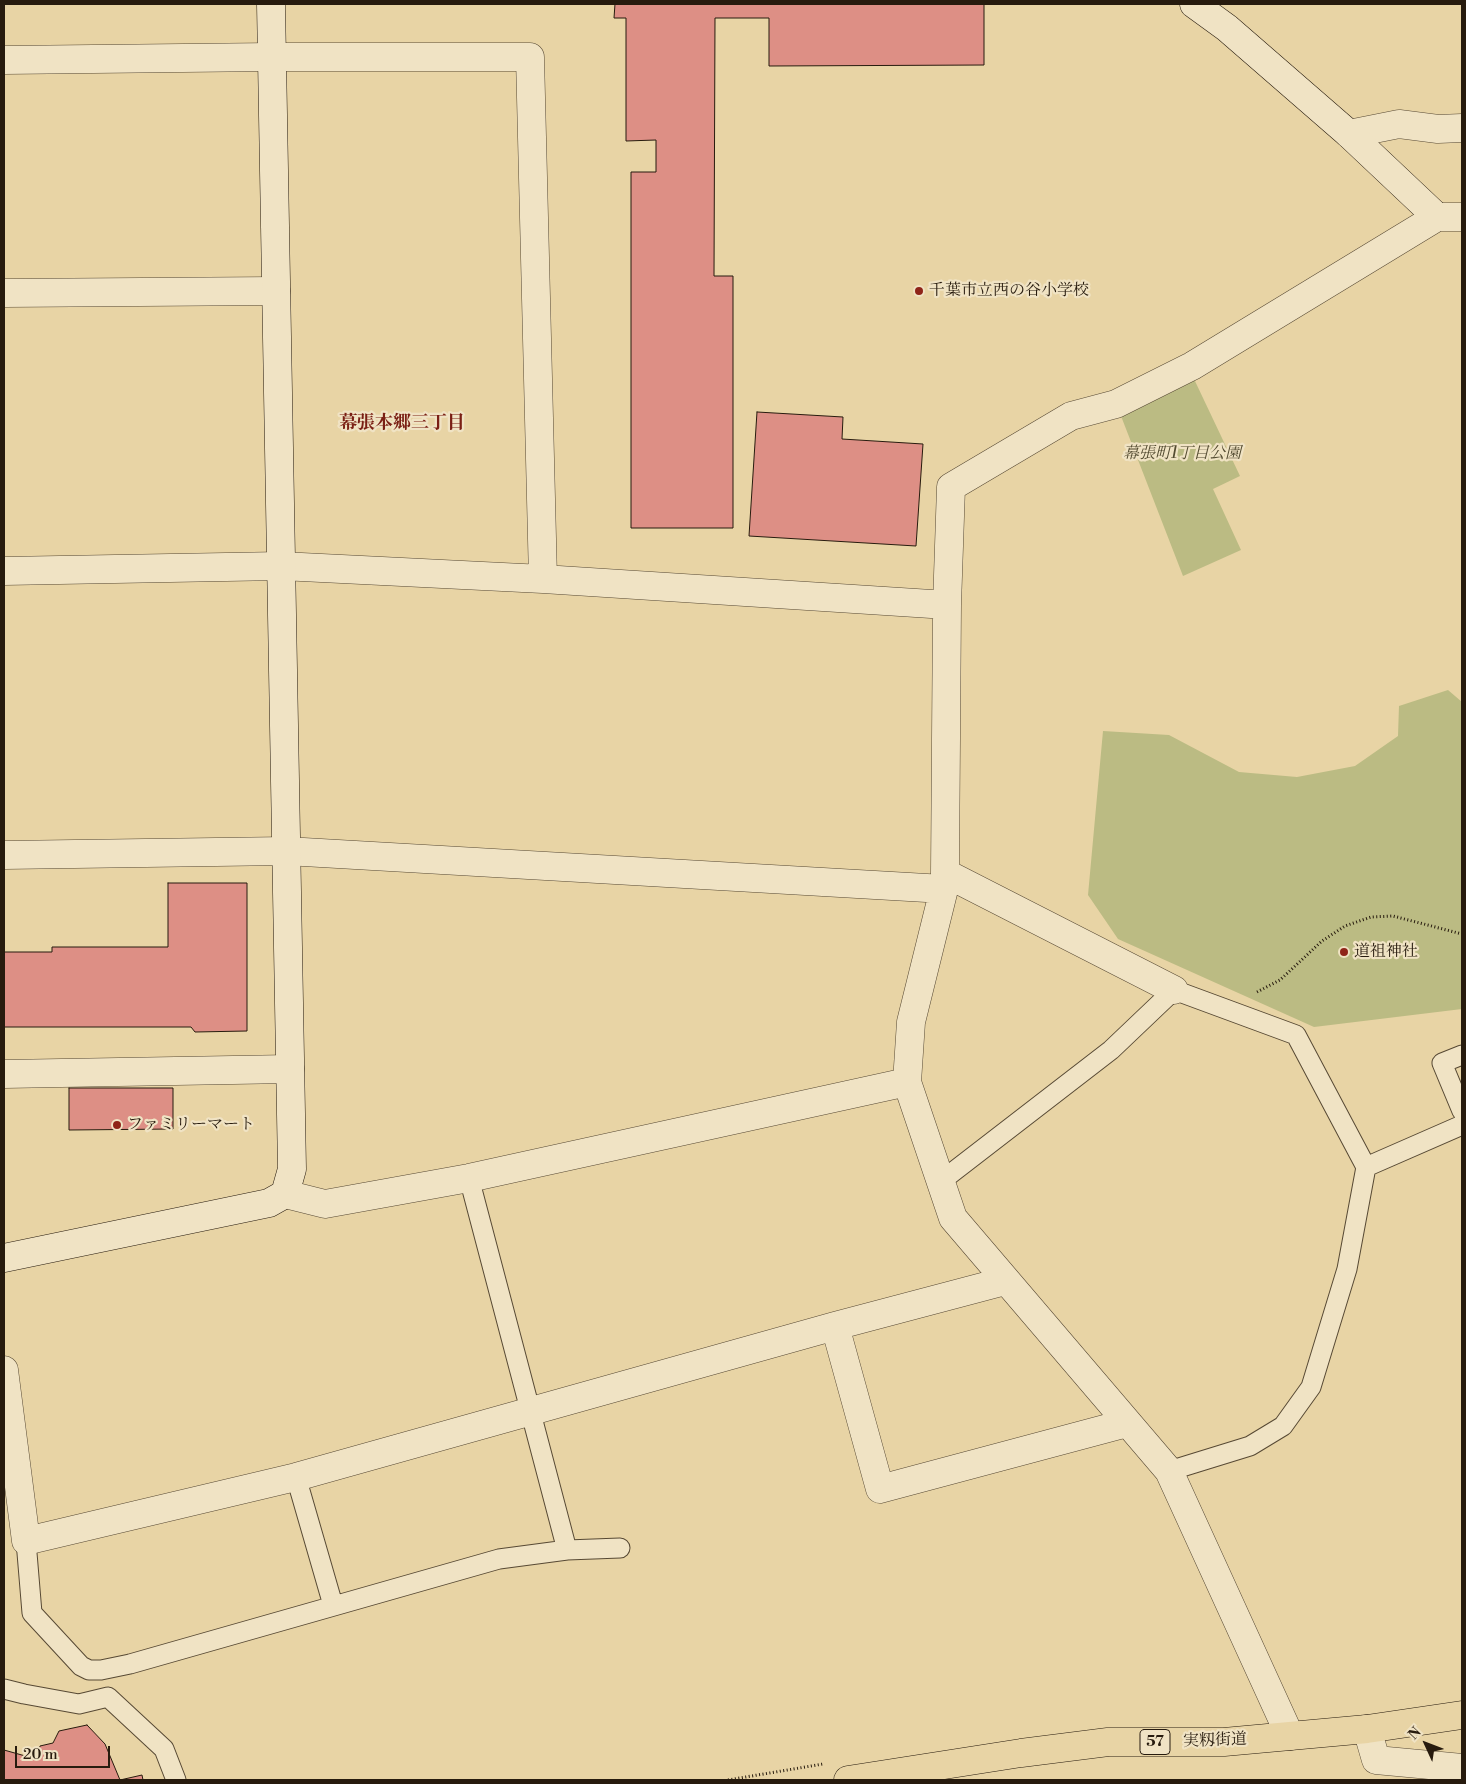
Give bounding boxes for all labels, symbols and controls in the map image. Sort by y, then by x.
place label: 千葉市立西の谷小学校 [929,281,1089,301]
marker: 千葉市立西の谷小学校 [913,285,925,297]
district label: 幕張本郷三丁目 [339,413,465,435]
park label: 幕張町1丁目公園 [1123,444,1241,464]
place label: 道祖神社 [1354,942,1418,962]
marker: 道祖神社 [1338,946,1350,958]
place label: ファミリーマート [127,1115,255,1135]
marker: ファミリーマート [111,1119,123,1131]
north arrow [1401,1719,1451,1769]
text: N [1405,1724,1425,1744]
road number: 57 [1140,1730,1170,1754]
street label: 実籾街道 [1183,1730,1247,1752]
scale bar [18,1736,112,1768]
text: 20 m [23,1745,58,1764]

